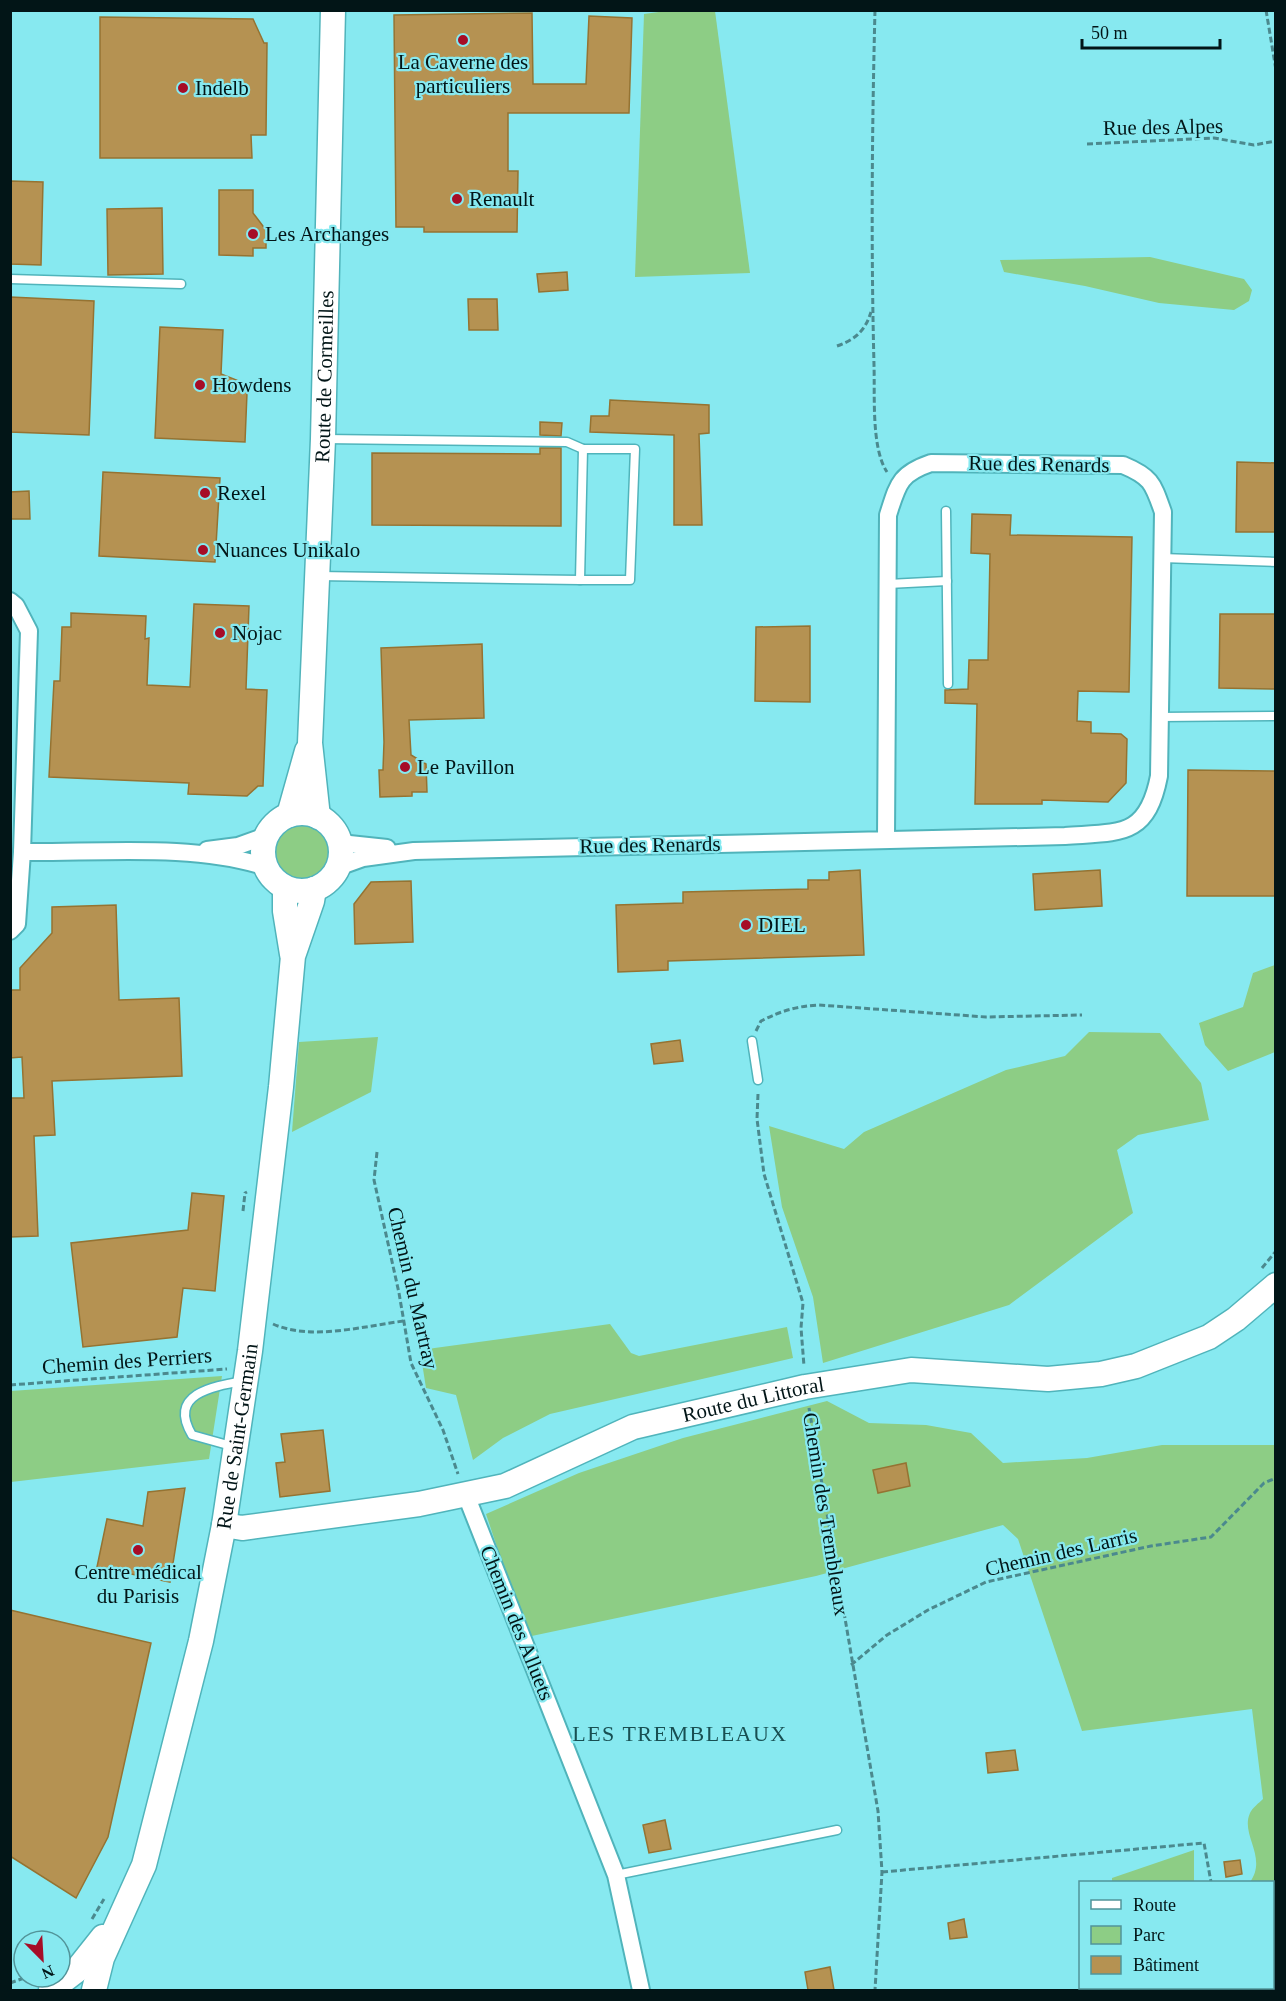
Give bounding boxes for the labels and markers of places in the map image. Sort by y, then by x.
marker: La Caverne des particuliers [456,33,470,47]
place label: La Caverne des particuliers [398,50,528,98]
place label: Indelb [195,76,249,100]
marker: Indelb [176,81,190,95]
place label: Renault [469,187,534,211]
marker: Renault [450,192,464,206]
place label: Les Archanges [265,222,389,246]
marker: Les Archanges [246,227,260,241]
place label: Howdens [212,373,291,397]
marker: Howdens [193,378,207,392]
place label: Rexel [217,481,266,505]
marker: Rexel [198,486,212,500]
place label: Nuances Unikalo [215,538,360,562]
marker: Nuances Unikalo [196,543,210,557]
place label: Nojac [232,621,282,645]
marker: Nojac [213,626,227,640]
place label: Le Pavillon [417,755,515,779]
marker: Le Pavillon [398,760,412,774]
place label: DIEL [758,913,806,937]
marker: DIEL [739,918,753,932]
marker: Centre médical du Parisis [131,1543,145,1557]
place label: Centre médical du Parisis [74,1560,202,1608]

